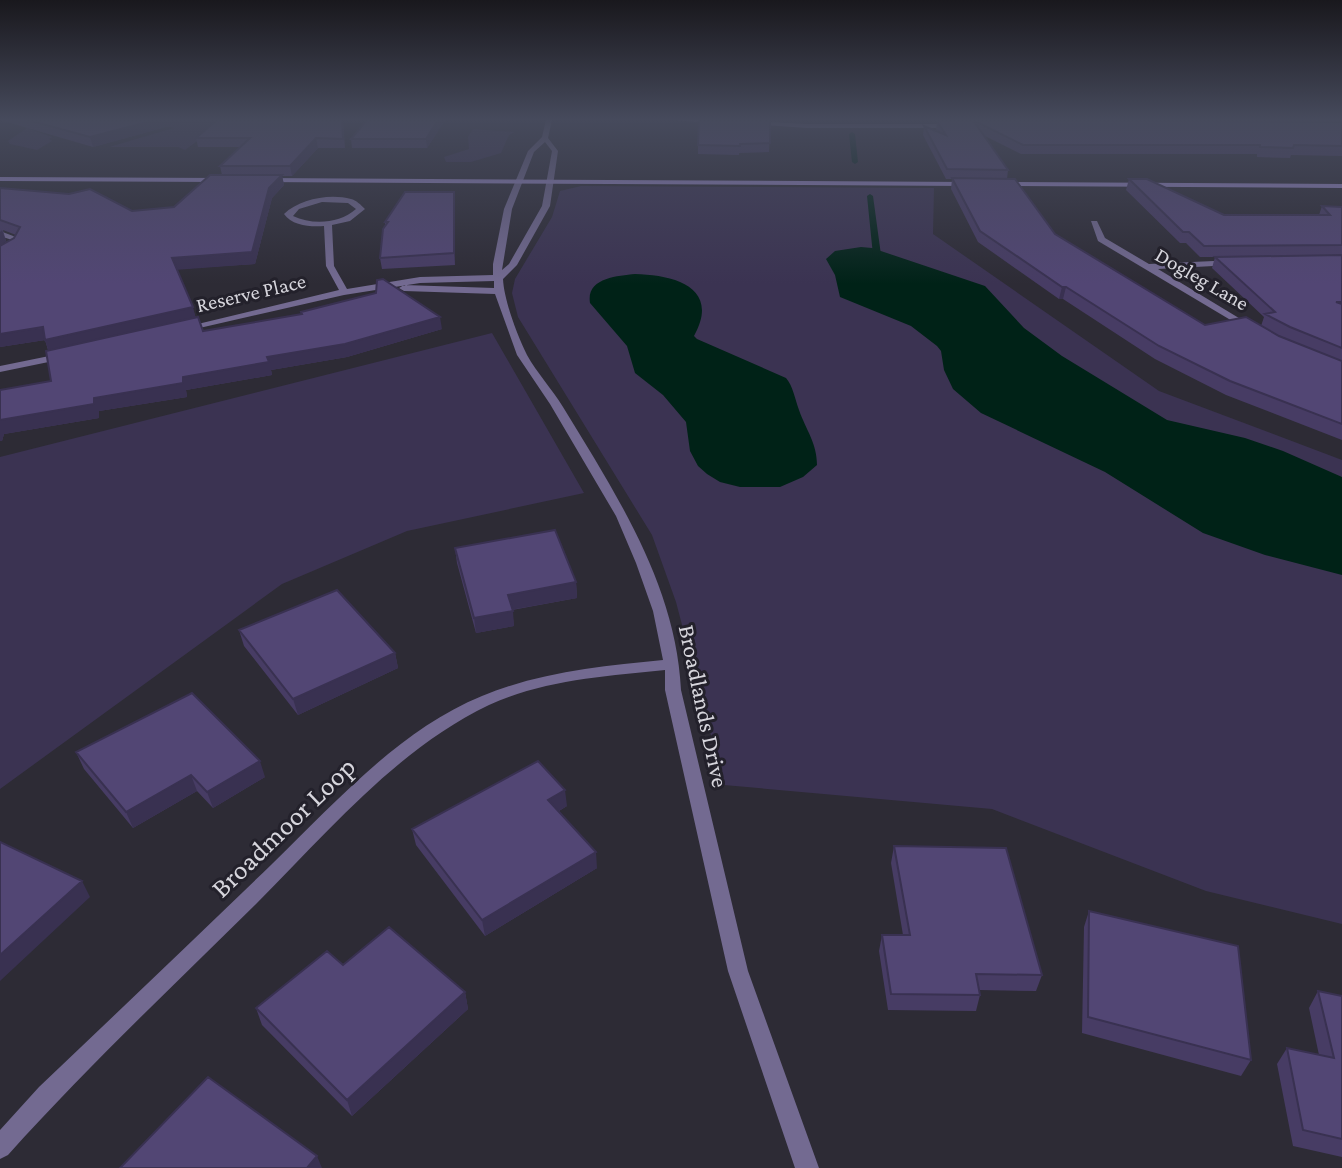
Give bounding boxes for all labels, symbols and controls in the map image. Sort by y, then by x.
street label: Dogleg Lane [1151,243,1253,315]
street label: Reserve Place [194,269,308,317]
street label: Broadlands Drive [674,622,734,790]
street label: Broadmoor Loop [205,750,361,904]

